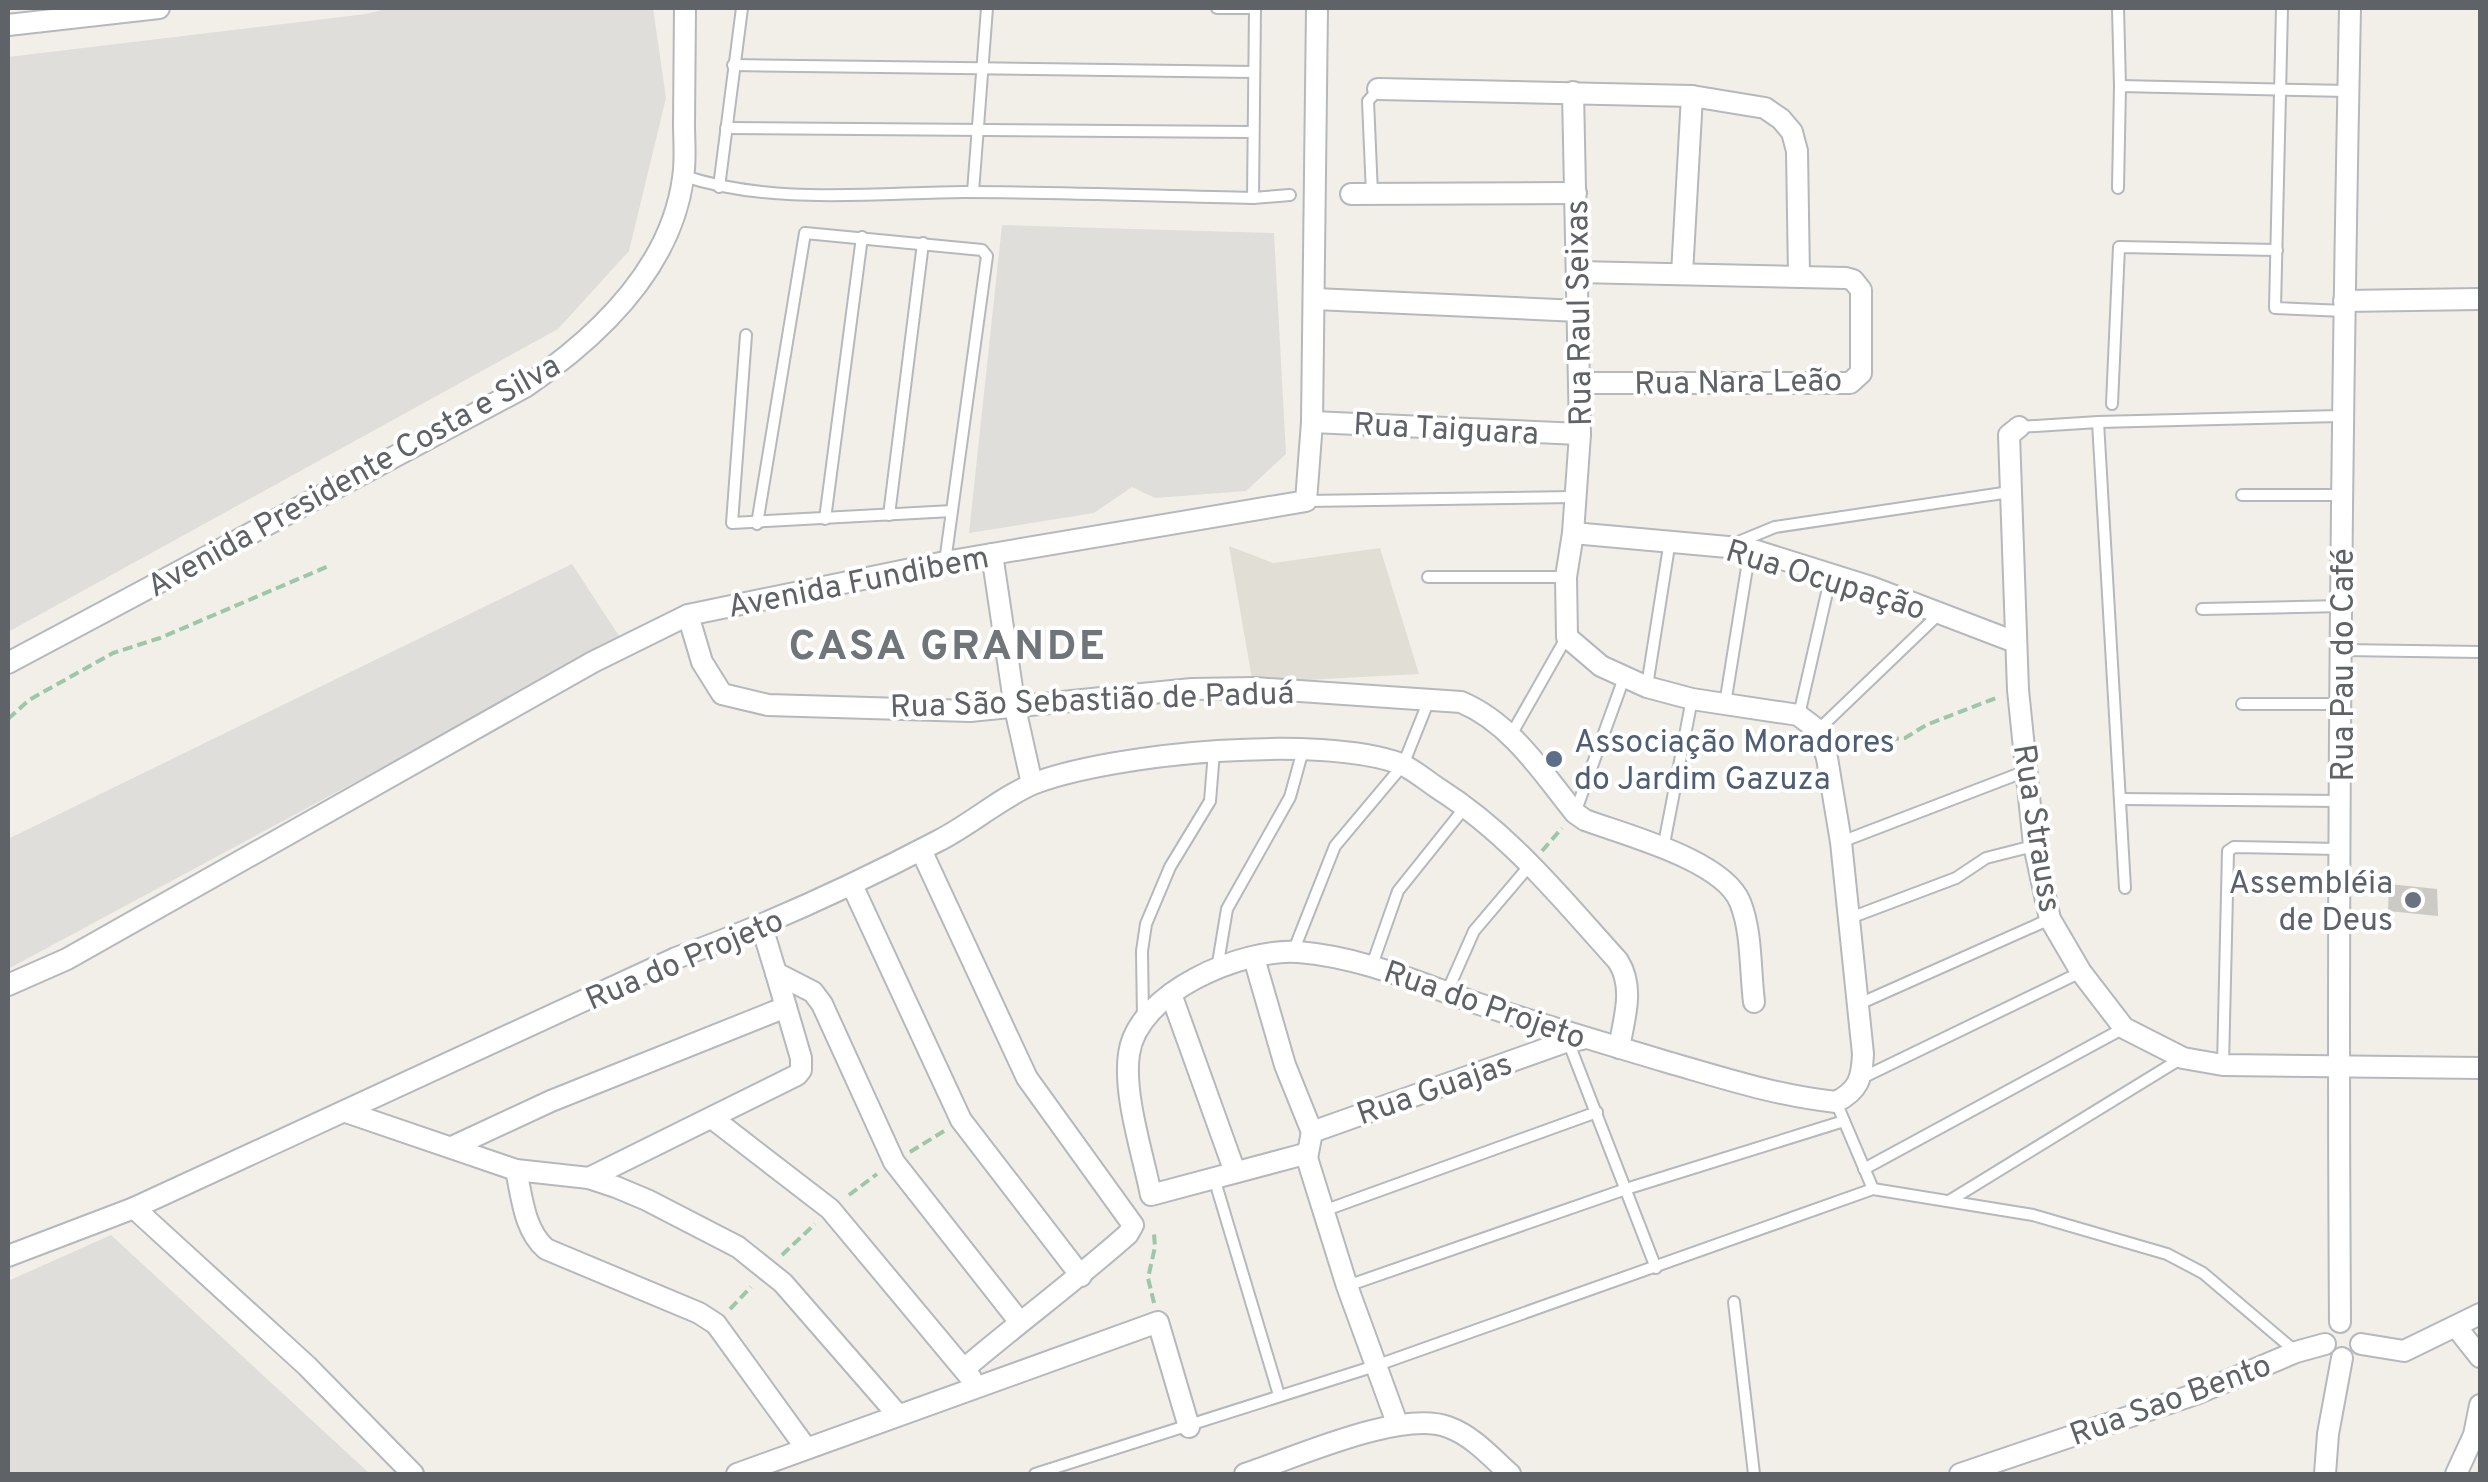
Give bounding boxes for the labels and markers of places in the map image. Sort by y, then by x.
place label: Associação Moradores do Jardim Gazuza [1574,724,1895,801]
marker: Associação Moradores do Jardim Gazuza [1543,748,1565,770]
place label: Assembléia de Deus [2229,865,2393,942]
marker: Assembléia de Deus [2402,889,2424,911]

